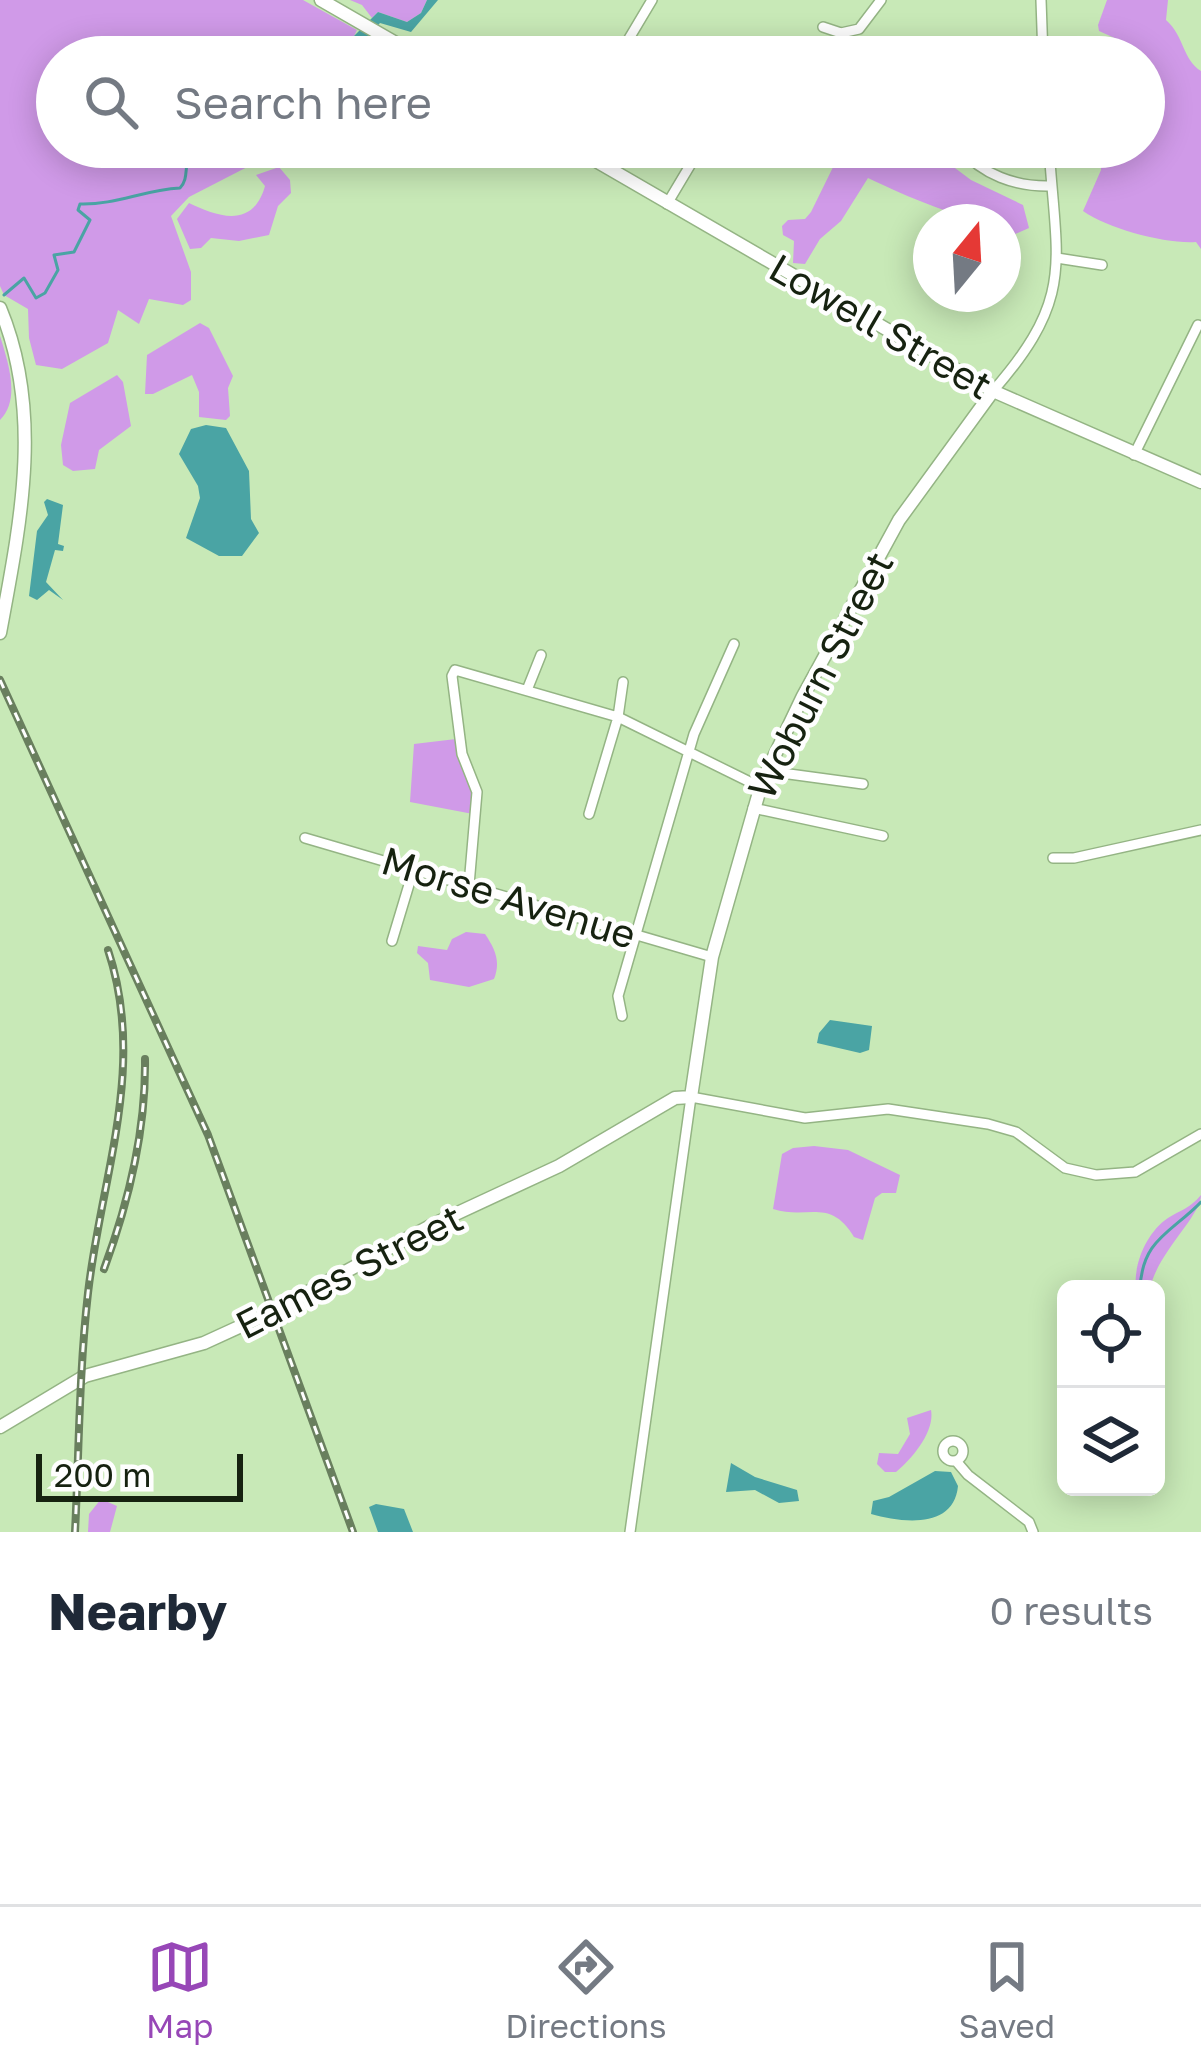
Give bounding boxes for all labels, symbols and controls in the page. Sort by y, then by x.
search box [36,36,1165,168]
icon: search [78,69,144,135]
text: Search here [174,75,432,129]
north arrow [913,204,1021,312]
street label: Lowell Street [762,243,1000,409]
street label: Woburn Street [737,543,903,807]
street label: Morse Avenue [376,836,642,958]
street label: Eames Street [228,1194,470,1348]
map controls [1057,1280,1165,1496]
button: locate [1057,1280,1165,1388]
button: layers [1057,1388,1165,1496]
scale bar [36,1448,243,1501]
text: 200 m [54,1455,152,1494]
text: Nearby [48,1580,227,1641]
text: 0 results [989,1587,1153,1634]
tab: Map [146,1934,213,2045]
tab: Directions [505,1934,667,2045]
tab: Saved [959,1934,1055,2045]

